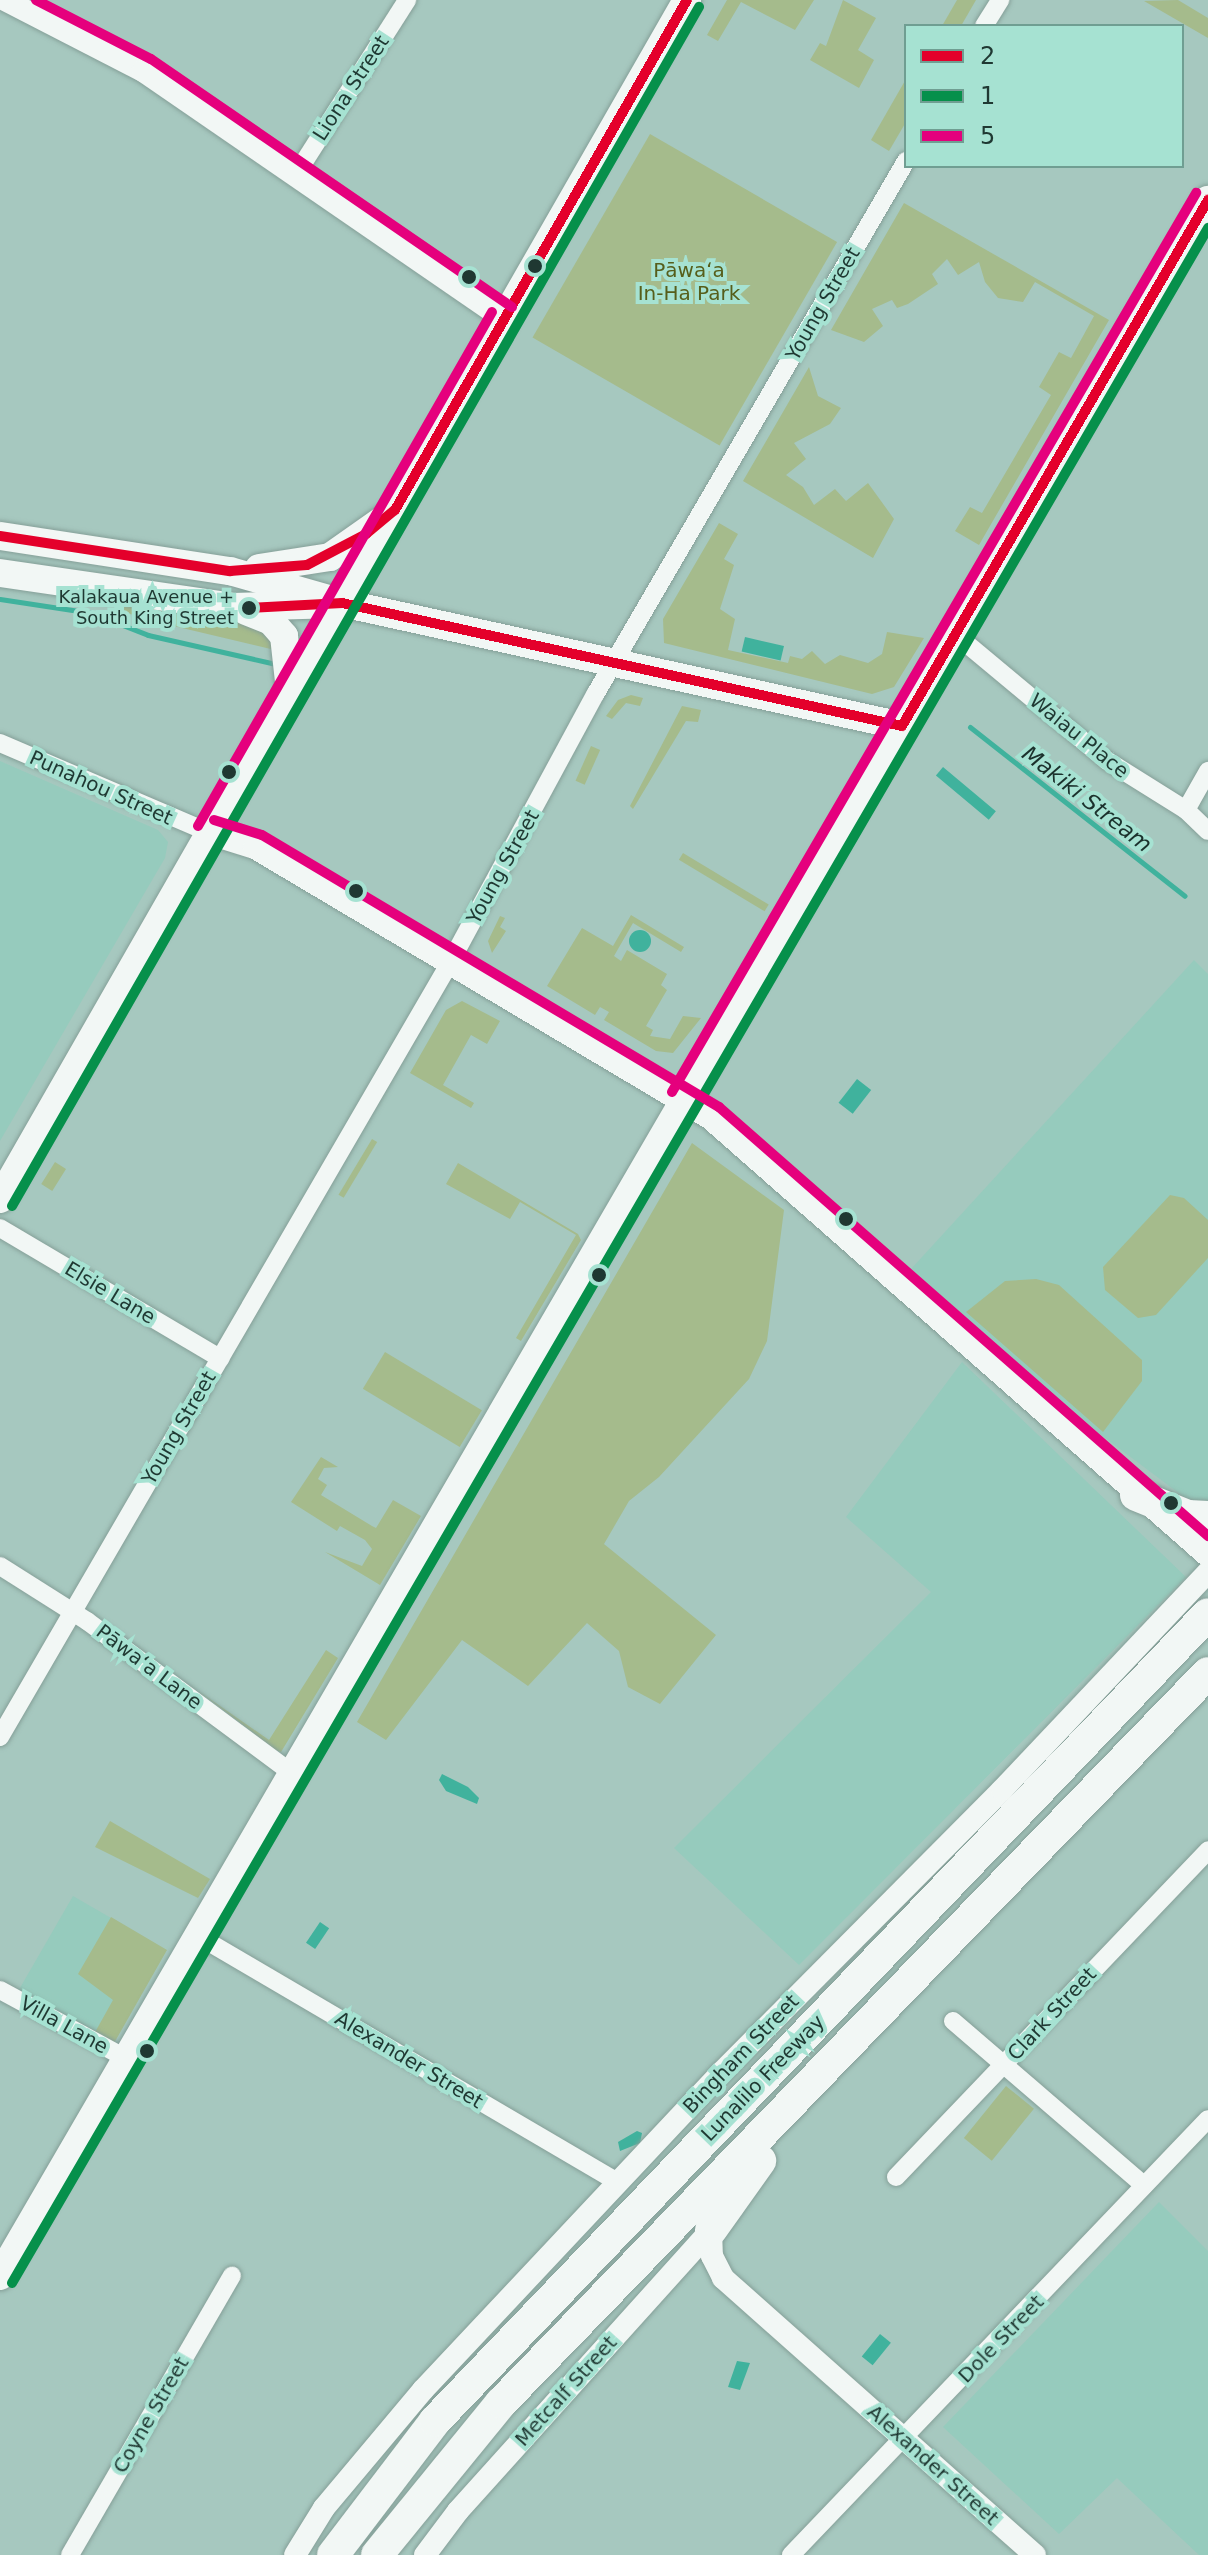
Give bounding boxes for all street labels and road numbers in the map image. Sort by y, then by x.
street label: Liona Street [308,31,394,145]
street label: Young Street [781,243,865,365]
street label: Waiau Place [1025,689,1133,783]
street label: Punahou Street [26,746,176,830]
street label: Young Street [462,806,544,928]
street label: Elsie Lane [60,1257,160,1329]
street label: Young Street [137,1367,221,1489]
street label: Pāwaʻa Lane [91,1619,207,1715]
street label: Clark Street [1003,1962,1101,2066]
street label: Bingham Street [678,1989,804,2119]
street label: Villa Lane [16,1991,112,2059]
street label: Alexander Street [331,2006,487,2114]
street label: Lunalilo Freeway [697,2010,829,2146]
street label: Dole Street [953,2290,1049,2388]
street label: Metcalf Street [510,2331,622,2451]
street label: Coyne Street [108,2353,194,2477]
street label: Alexander Street [862,2400,1004,2530]

